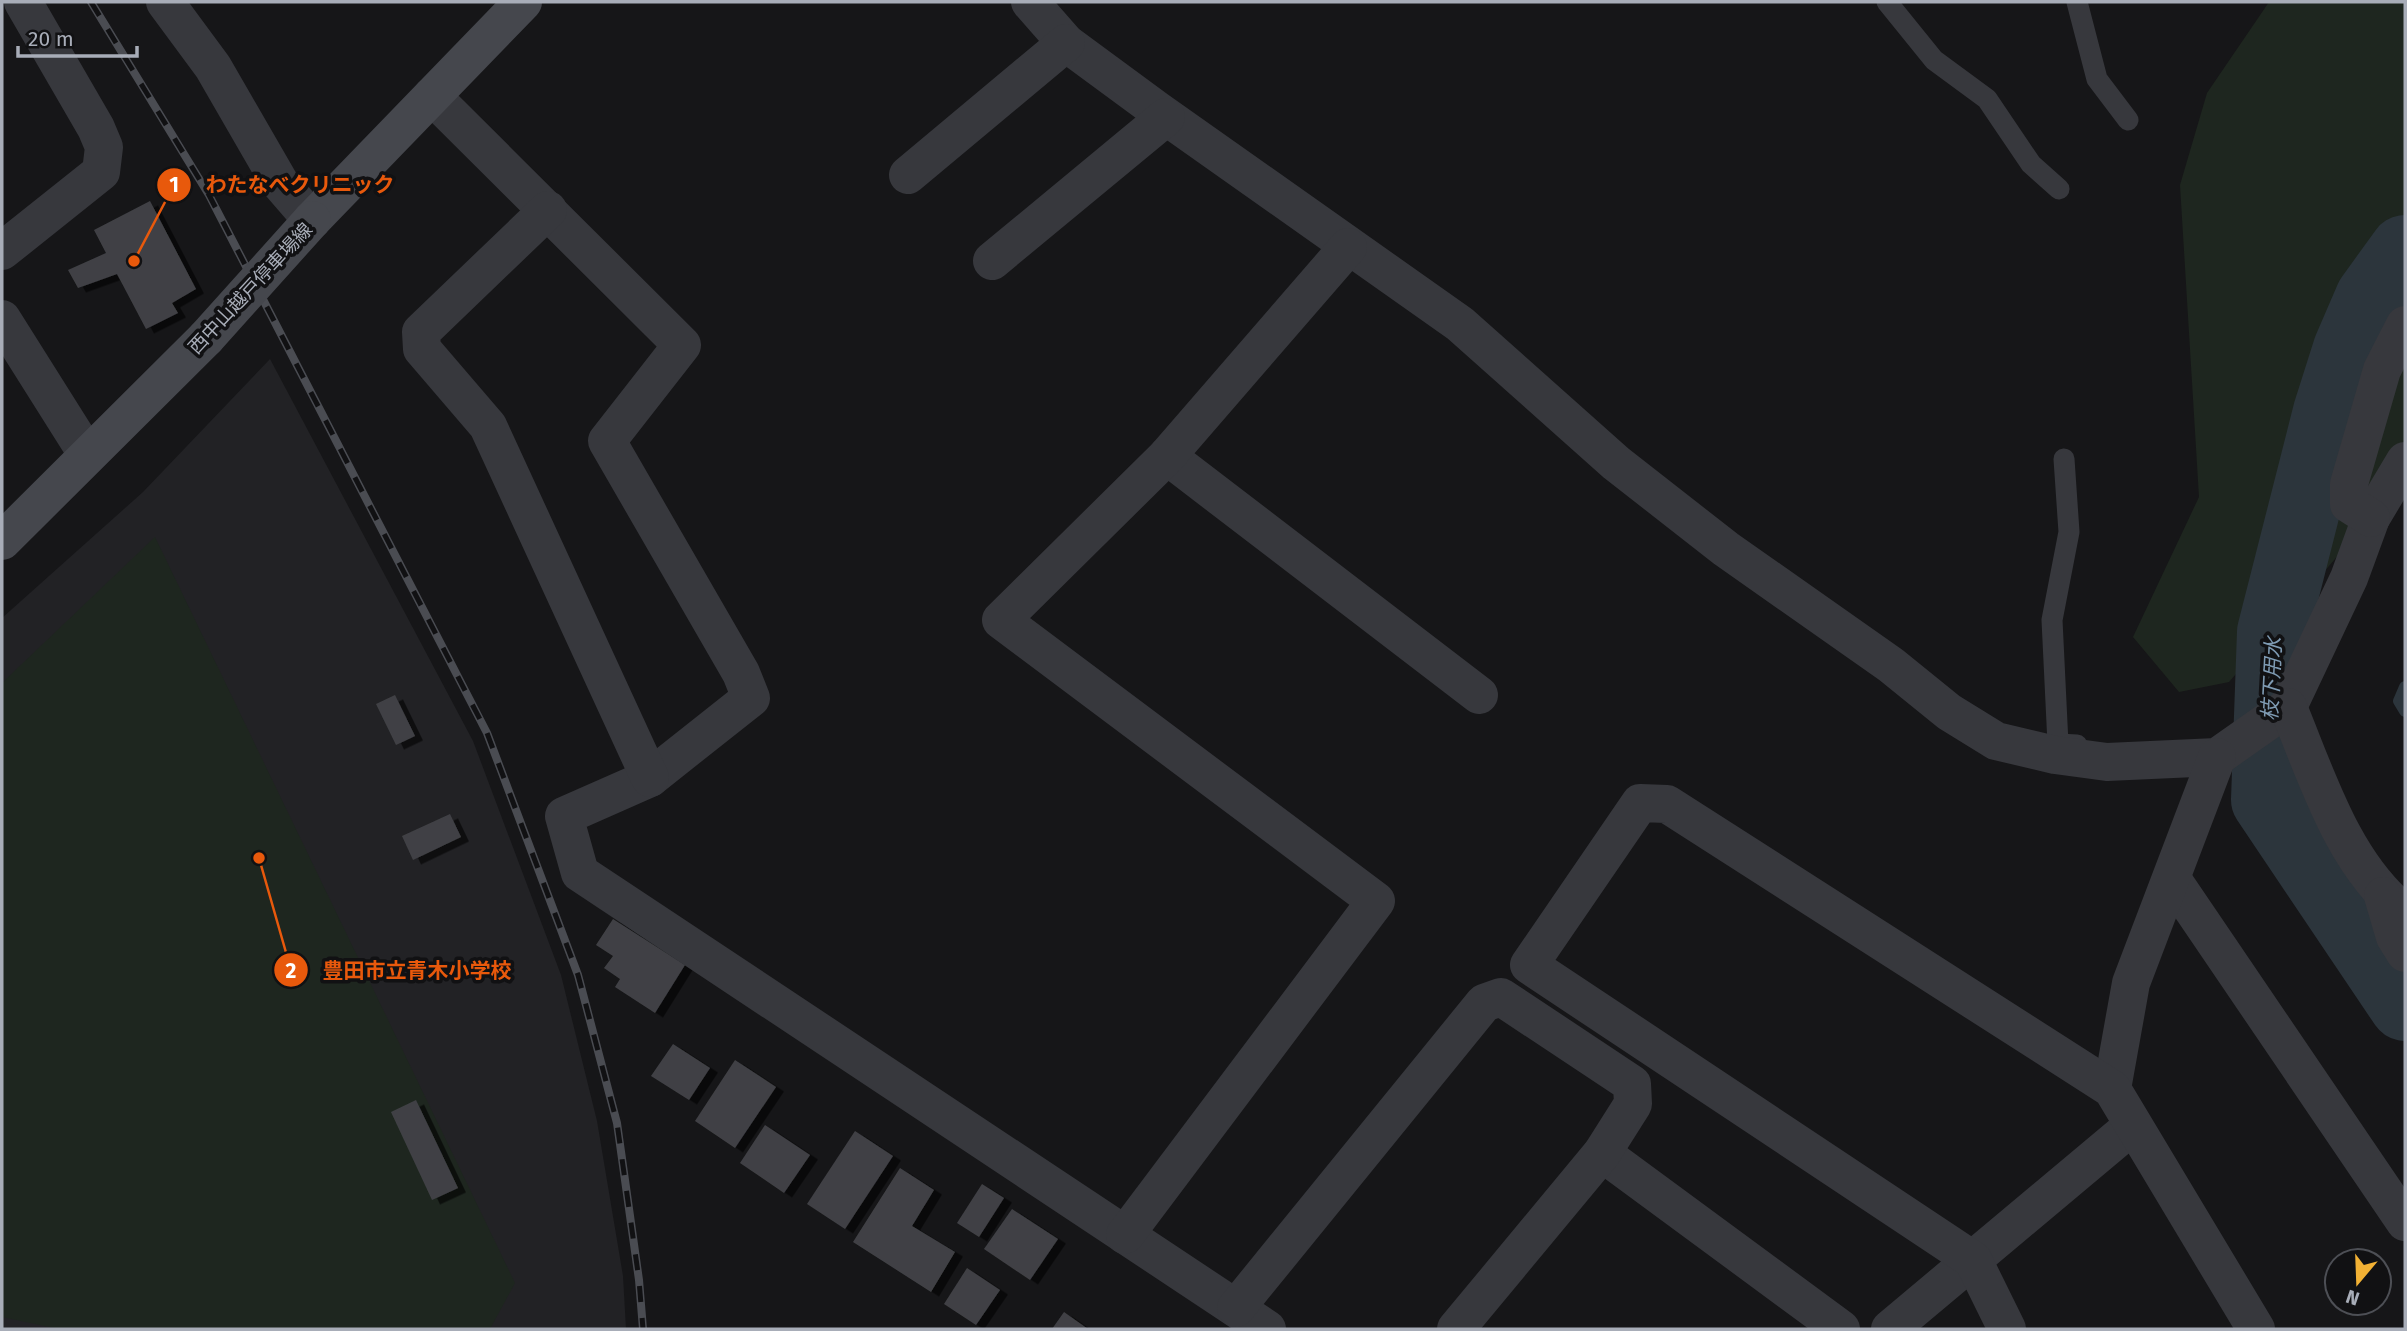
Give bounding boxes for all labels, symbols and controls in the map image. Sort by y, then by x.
scale bar [18,14,136,58]
text: 20 m [28,26,74,52]
callout: わたなべクリニック [157,164,409,206]
text: 1 [169,172,179,198]
text: わたなべクリニック [206,172,395,198]
street label: 西中山越戸停車場線 [184,218,317,359]
water label: 枝下用水 [2257,634,2287,722]
callout: 豊田市立青木小学校 [274,949,526,991]
text: 2 [286,958,297,984]
text: 豊田市立青木小学校 [323,958,512,984]
north arrow [2323,1247,2393,1317]
text: N [2343,1285,2362,1311]

